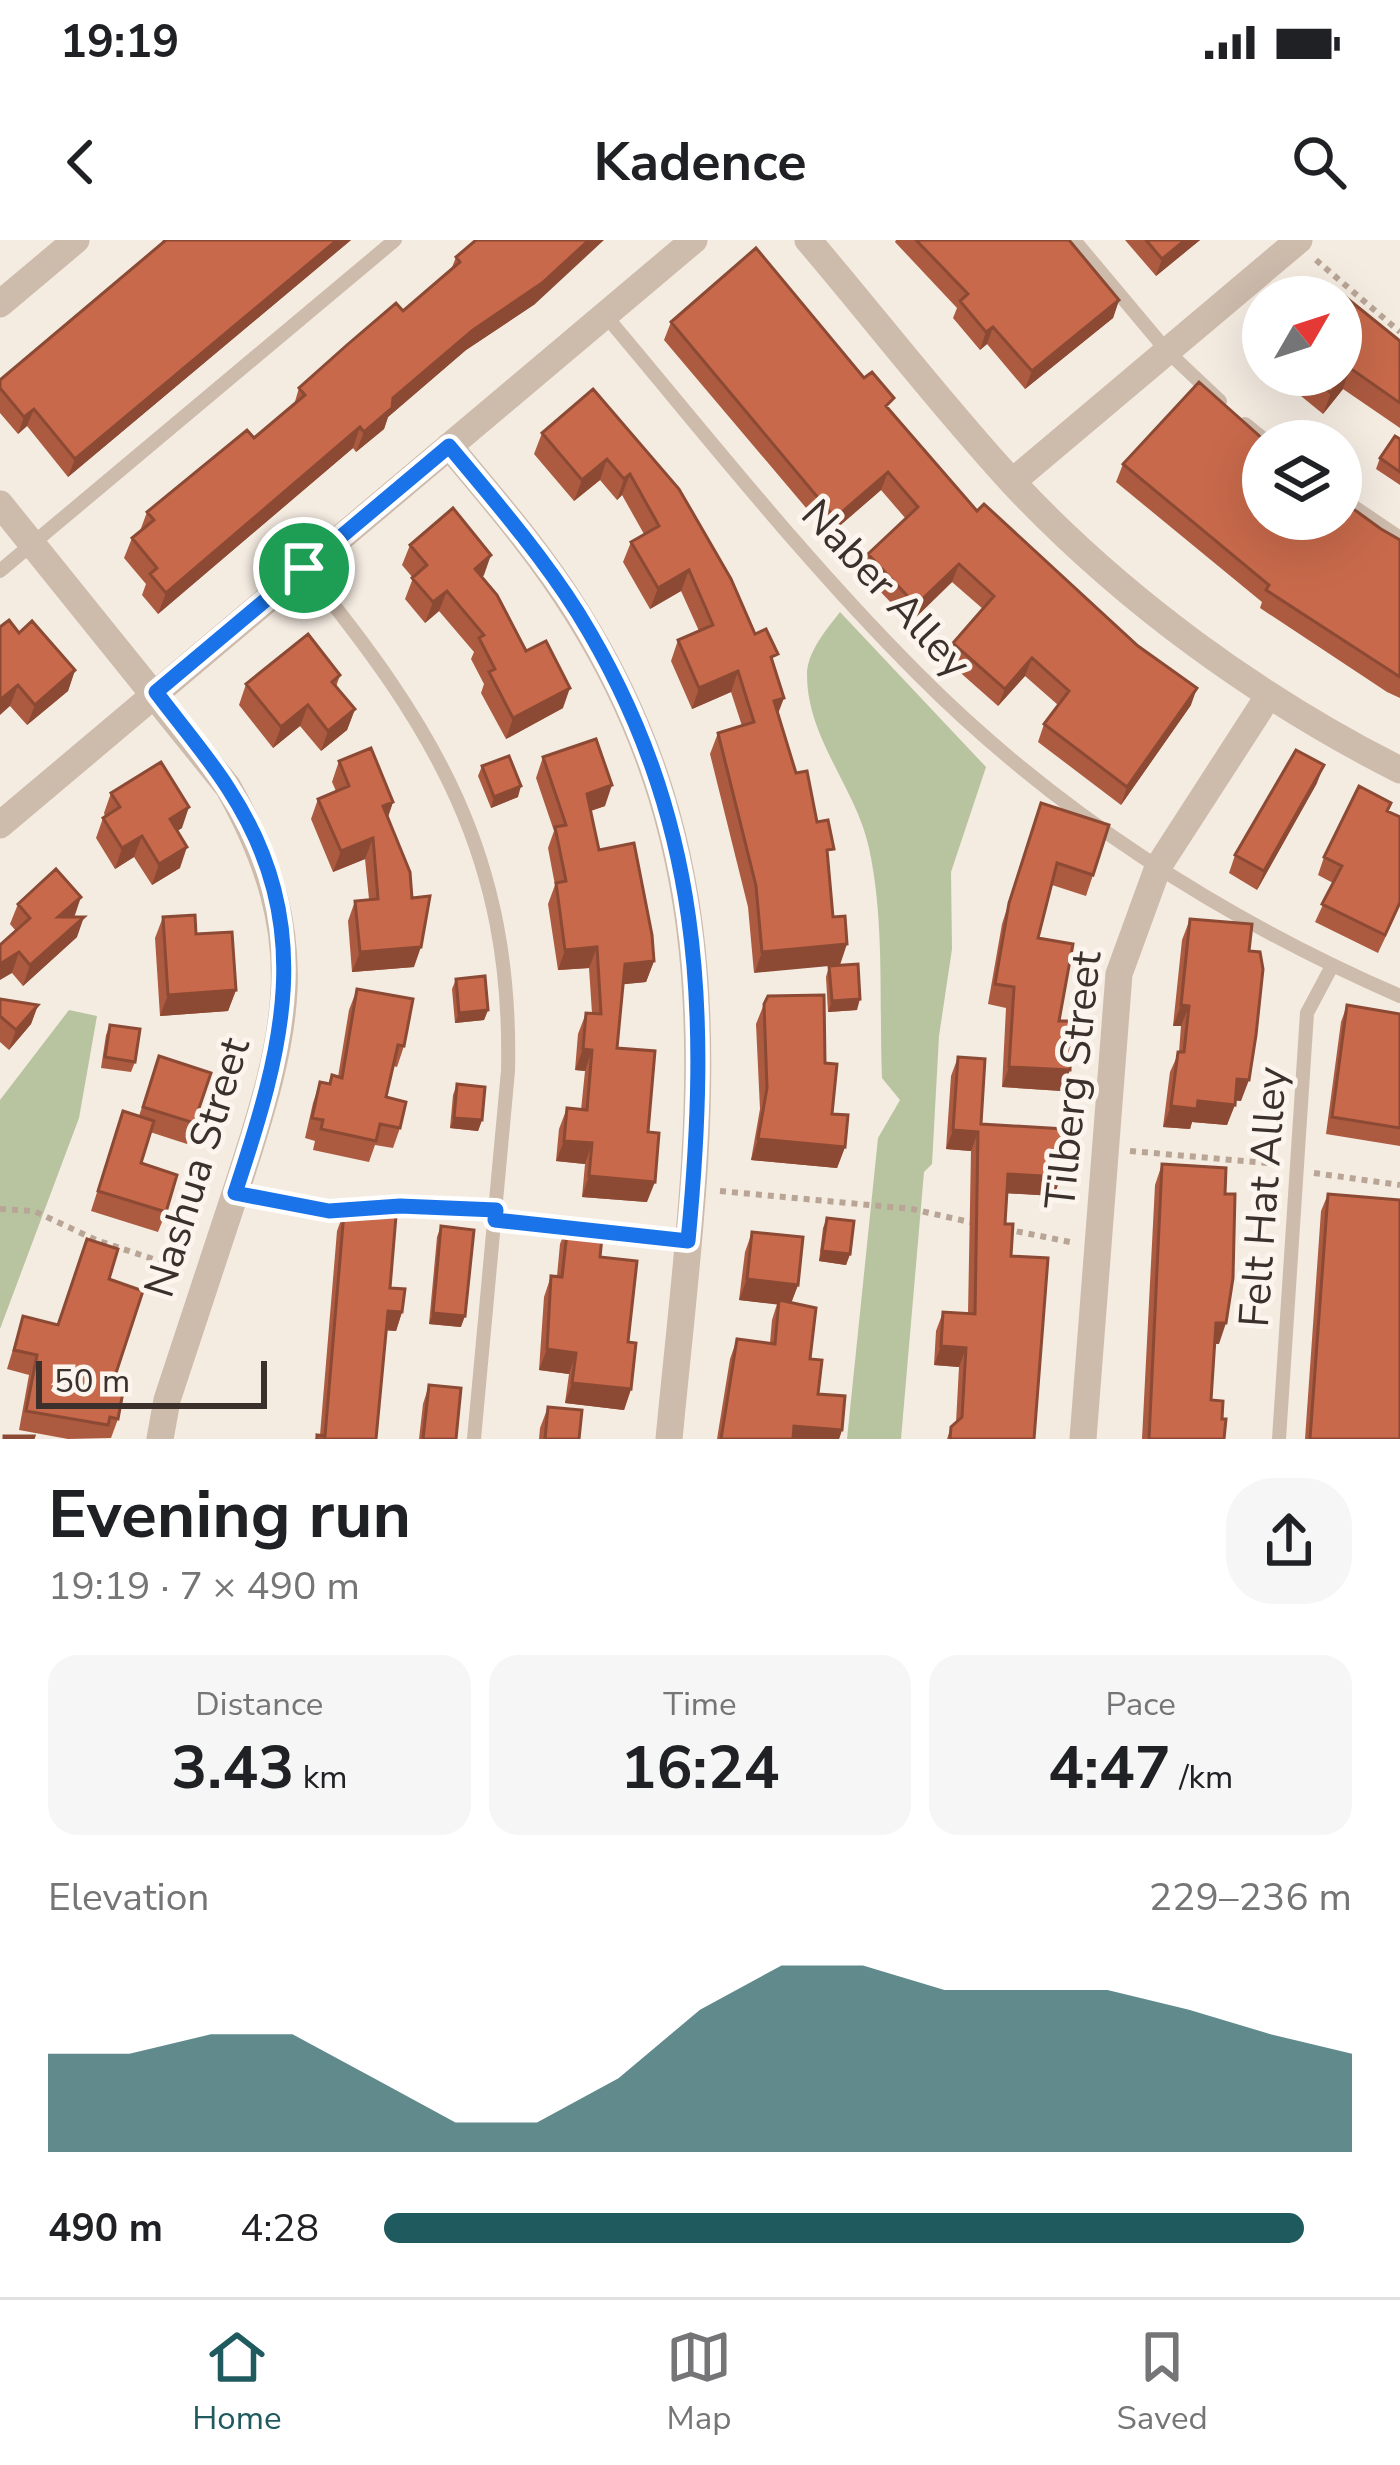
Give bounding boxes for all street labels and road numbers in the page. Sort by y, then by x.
street label: Naber Alley [788,487,984,691]
street label: Tilberg Street [1032,948,1115,1212]
street label: Nashua Street [131,1030,264,1304]
street label: Felt Hat Alley [1226,1065,1301,1329]

